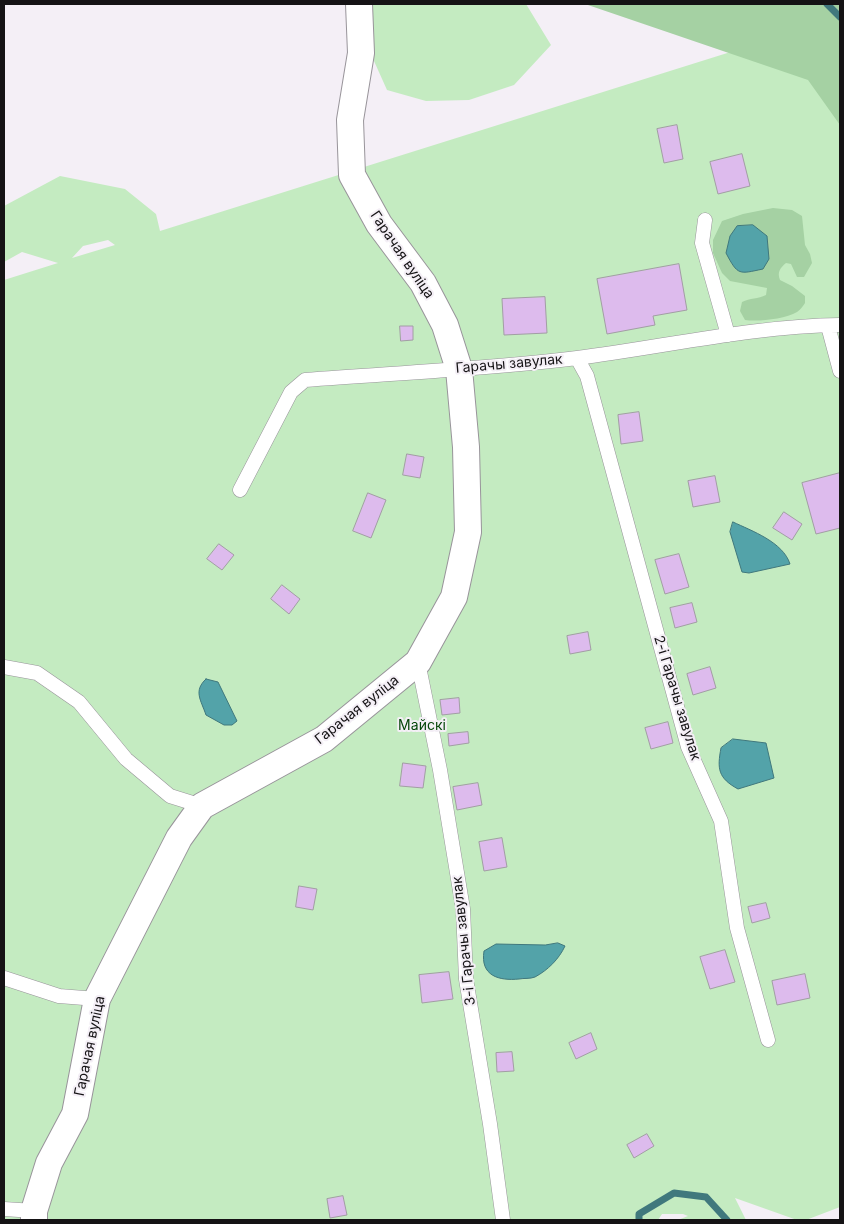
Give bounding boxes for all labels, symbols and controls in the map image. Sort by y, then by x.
street label: Гарачая вуліца [367,208,437,302]
street label: Гарачы завулак [455,351,563,377]
street label: 2-і Гарачы завулак [650,634,704,762]
street label: Гарачая вуліца [312,672,402,748]
park label: Майскі [398,718,446,734]
street label: 3-і Гарачы завулак [449,876,479,1006]
street label: Гарачая вуліца [71,994,109,1098]

